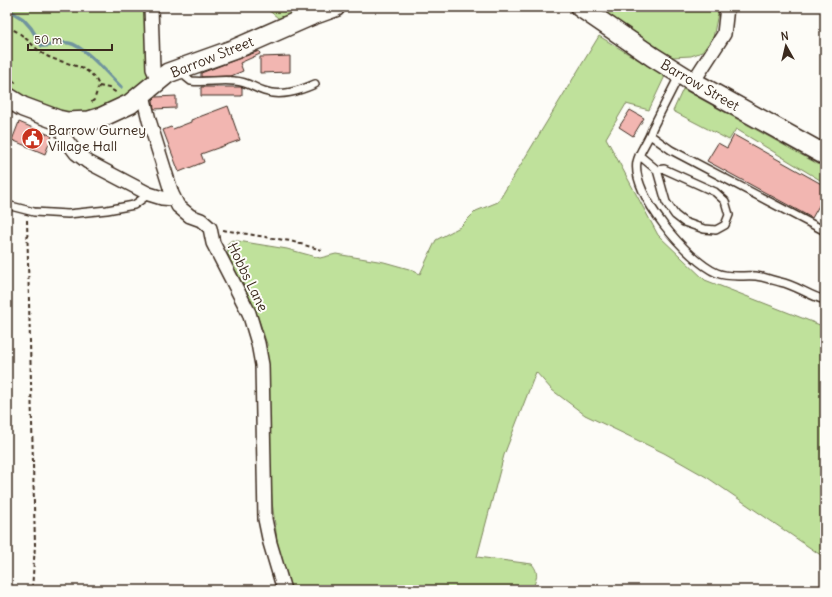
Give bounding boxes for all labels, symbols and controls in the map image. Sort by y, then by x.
scale bar [28,26,112,52]
north arrow [766,26,806,66]
text: N [780,29,789,44]
text: 50 m [34,32,63,47]
street label: Barrow Street [168,32,256,82]
street label: Barrow Street [657,55,743,115]
place label: Barrow Gurney Village Hall [48,121,146,155]
public building icon: Barrow Gurney Village Hall [19,125,45,151]
street label: Hobbs Lane [224,240,272,314]

